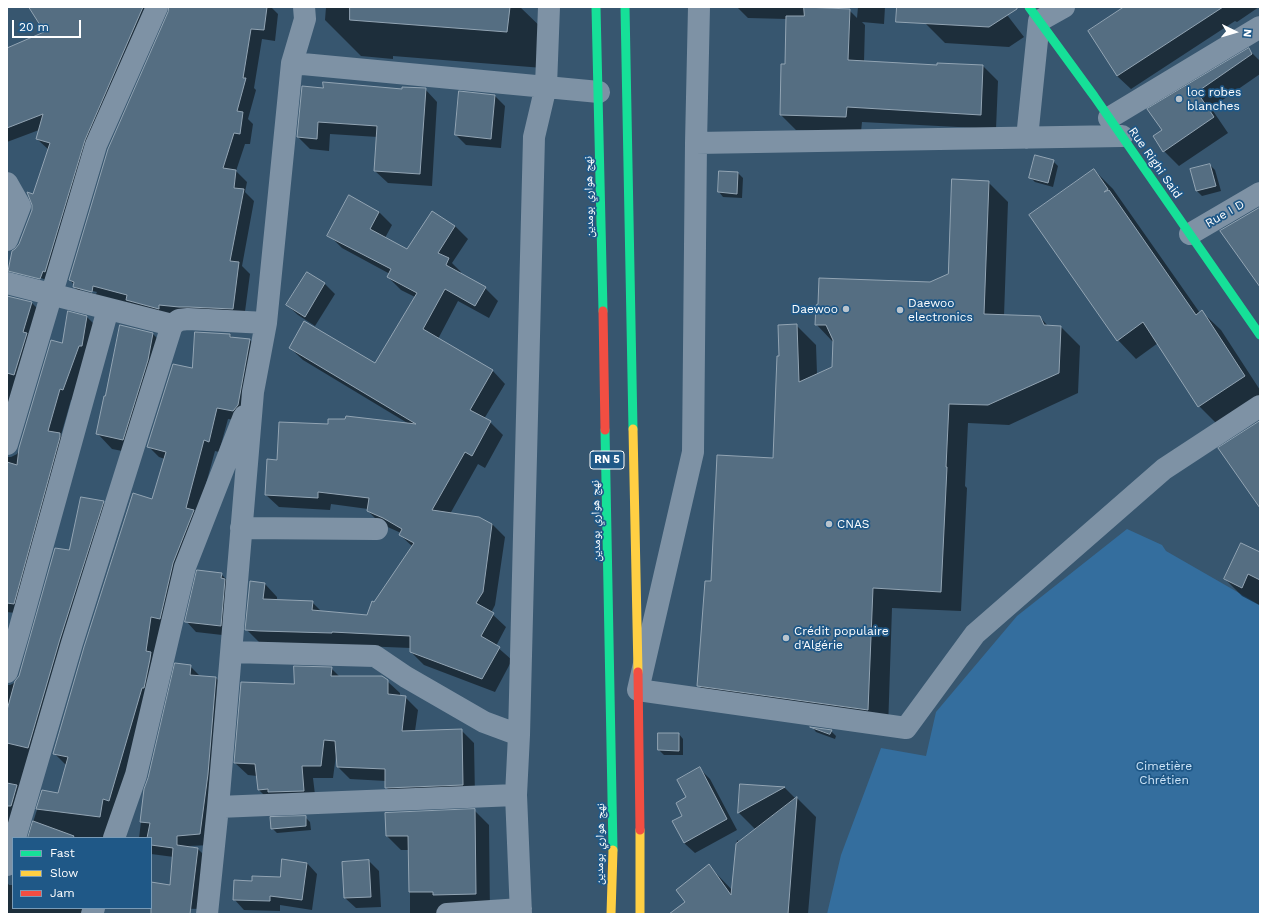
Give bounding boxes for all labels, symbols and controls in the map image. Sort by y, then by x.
scale bar [14,12,83,38]
north arrow [1215,12,1255,52]
text: 20 m [19,20,49,34]
text: N [1241,28,1254,38]
place label: loc robes blanches [1187,85,1241,113]
marker: loc robes blanches [1174,94,1184,104]
street label: Rue Righi Said [1125,125,1185,201]
street label: نهج هواري بومدين [581,156,597,238]
street label: Rue I D [1203,197,1247,231]
place label: Daewoo electronics [908,296,973,324]
place label: Daewoo [792,302,838,316]
marker: Daewoo [841,304,851,314]
marker: Daewoo electronics [895,305,905,315]
road number: RN 5 [590,451,624,469]
street label: نهج هواري بومدين [588,480,604,562]
place label: CNAS [837,517,870,531]
marker: CNAS [824,519,834,529]
place label: Crédit populaire d'Algérie [794,624,889,652]
marker: Crédit populaire d'Algérie [781,633,791,643]
park label: Cimetière Chrétien [1136,759,1192,787]
street label: نهج هواري بومدين [592,803,608,885]
legend [12,837,152,909]
text: Fast [50,846,75,860]
text: Slow [50,866,78,880]
text: Jam [50,886,75,900]

